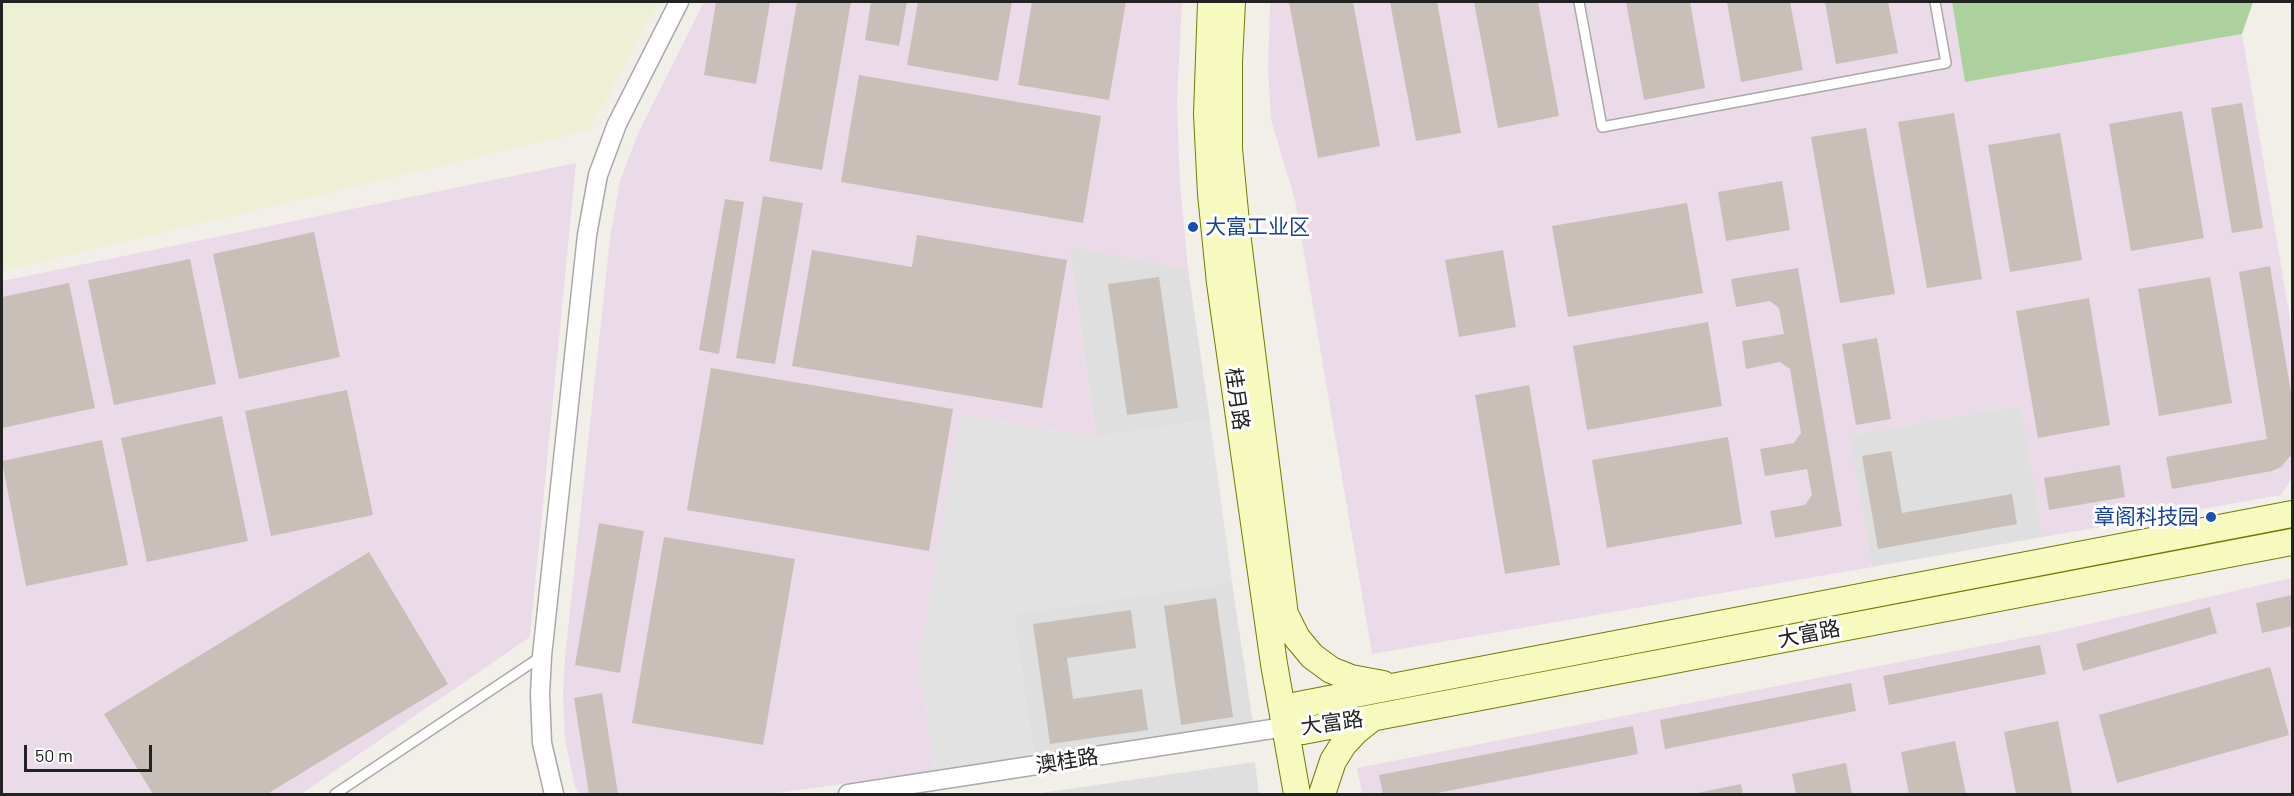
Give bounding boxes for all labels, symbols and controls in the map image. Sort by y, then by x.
place label: 大富工业区 [1205,214,1310,240]
marker: 大富工业区 [1186,220,1200,234]
street label: 桂月路 [1220,366,1254,432]
place label: 章阁科技园 [2094,504,2199,530]
marker: 章阁科技园 [2204,510,2218,524]
street label: 大富路 [1776,616,1842,652]
street label: 大富路 [1299,706,1365,740]
scale bar [27,733,154,771]
text: 50 m [35,744,73,766]
street label: 澳桂路 [1034,744,1100,778]

